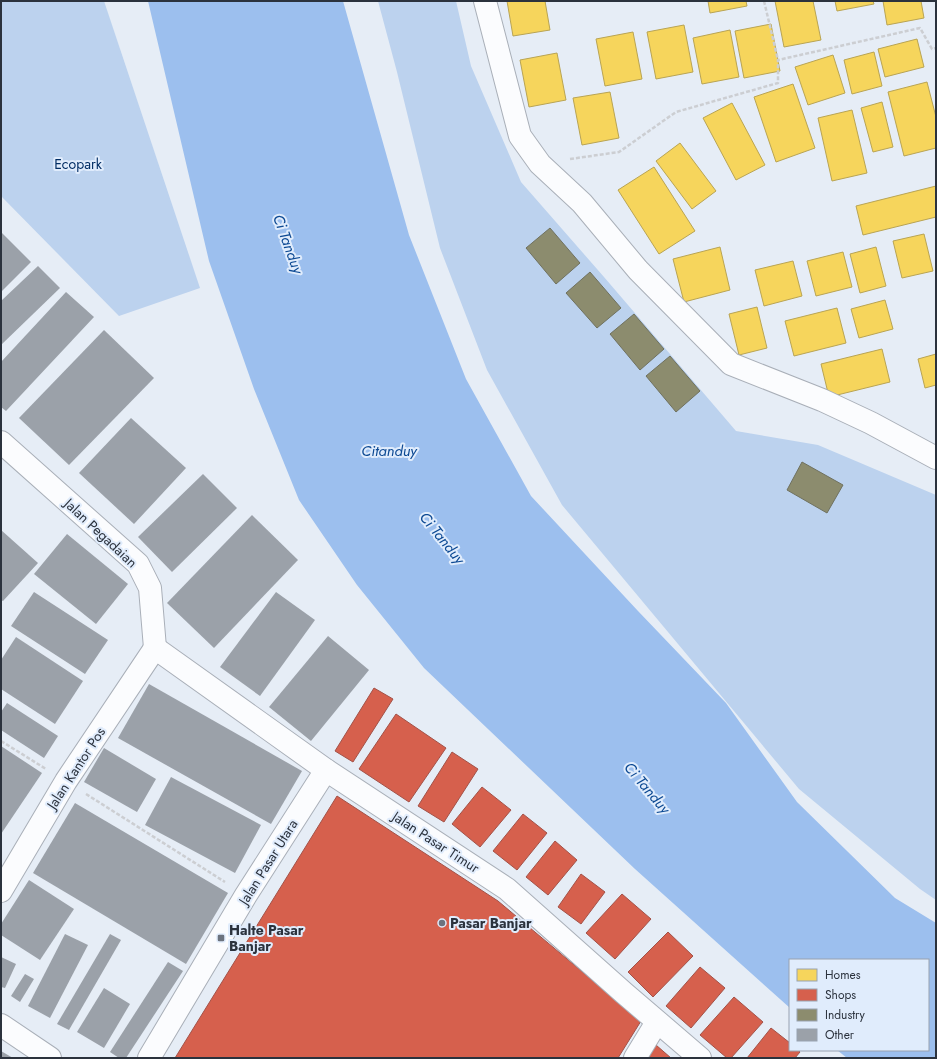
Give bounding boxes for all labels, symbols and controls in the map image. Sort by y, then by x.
park label: Ecopark [54,154,103,174]
water label: Ci Tanduy [267,211,309,278]
water label: Citanduy [361,440,418,462]
street label: Jalan Pegadaian [59,493,142,572]
water label: Ci Tanduy [414,507,471,570]
street label: Jalan Kantor Pos [41,723,110,815]
water label: Ci Tanduy [619,757,676,820]
street label: Jalan Pasar Timur [387,805,484,878]
street label: Jalan Pasar Utara [233,815,302,910]
place label: Pasar Banjar [450,913,532,933]
marker: Pasar Banjar [437,918,447,928]
place label: Halte Pasar Banjar [229,920,304,956]
marker: Halte Pasar Banjar [216,933,226,943]
legend [789,959,929,1051]
text: Homes [825,966,861,984]
text: Shops [825,986,856,1004]
text: Industry [825,1006,866,1024]
text: Other [825,1026,855,1044]

